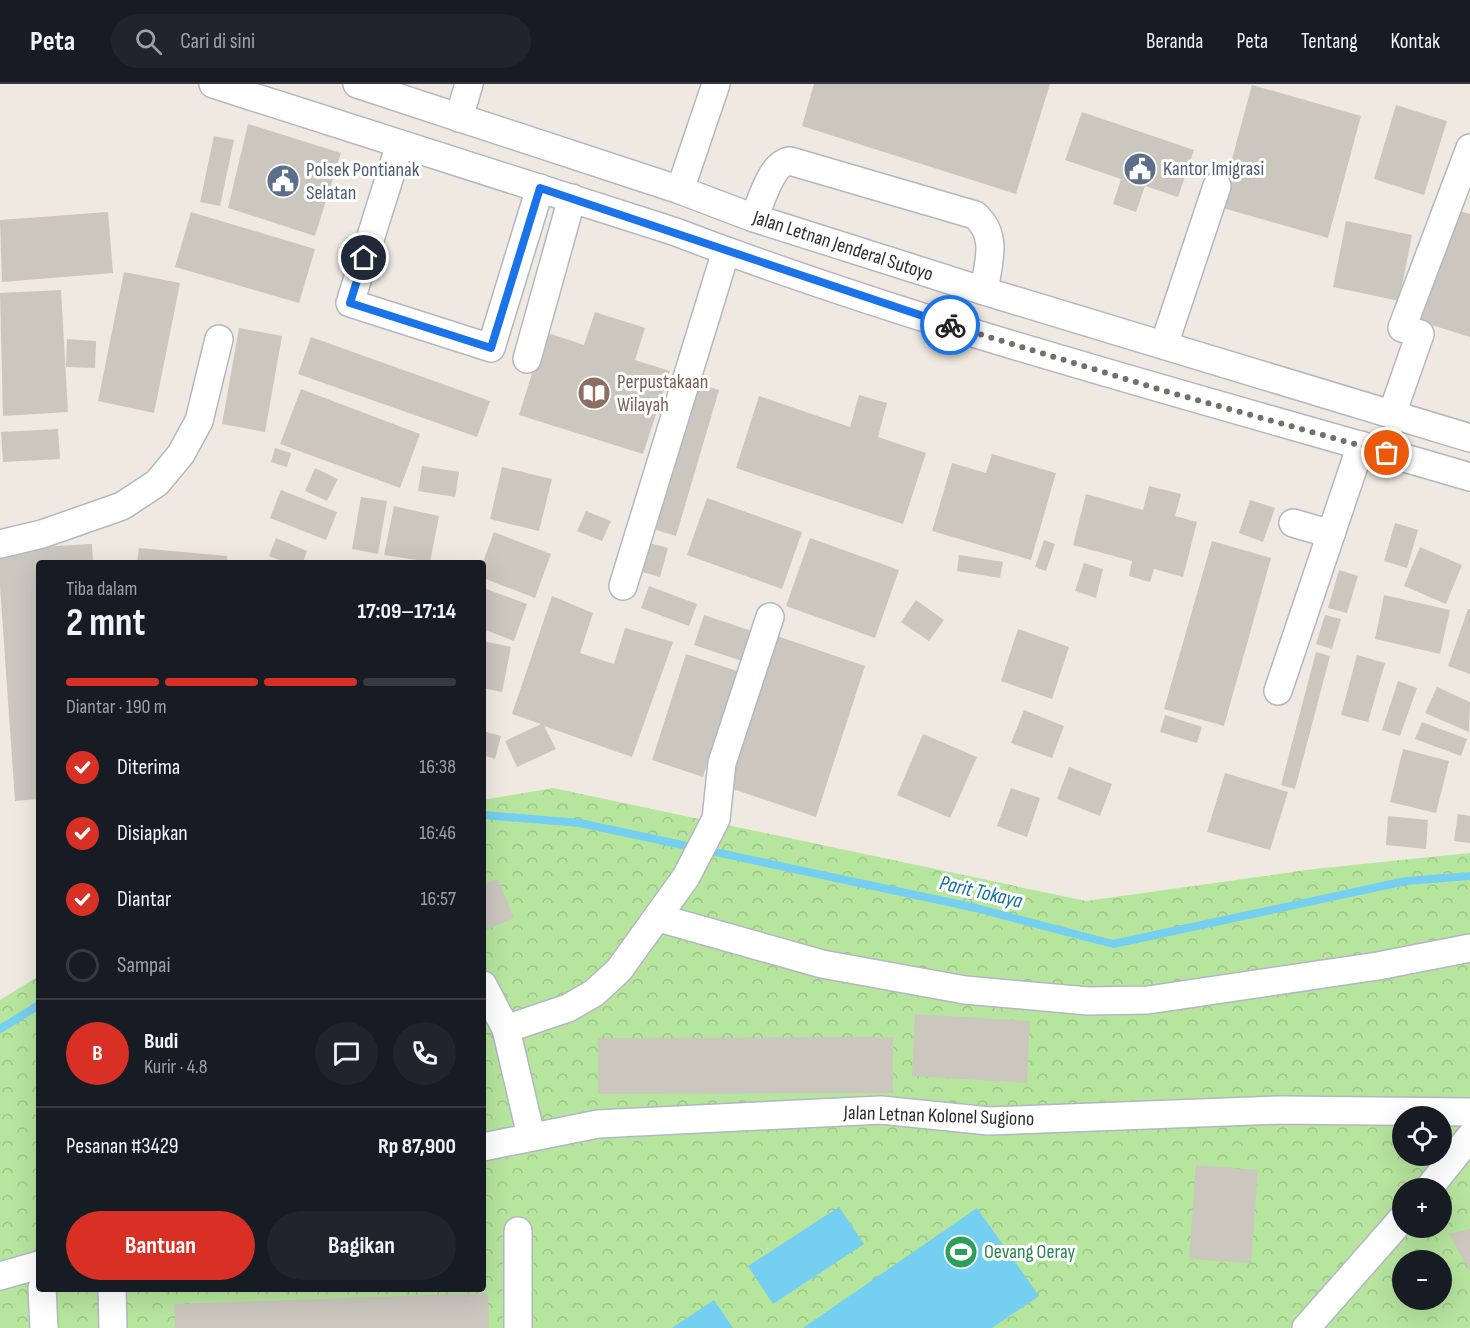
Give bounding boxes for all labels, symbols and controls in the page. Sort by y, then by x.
search box [111,14,531,68]
text: Peta [30,25,75,58]
icon: search [132,25,165,58]
text: Cari di sini [180,28,255,55]
text: Beranda [1146,29,1203,54]
text: Peta [1236,29,1268,54]
text: Tentang [1301,29,1358,54]
text: Kontak [1391,29,1440,54]
public building icon: Kantor Imigrasi [1122,151,1158,187]
place label: Kantor Imigrasi [1163,157,1264,181]
place label: Polsek Pontianak Selatan [306,158,420,205]
public building icon: Polsek Pontianak Selatan [265,163,301,199]
street label: Jalan Letnan Jenderal Sutoyo [749,205,936,286]
pin [338,232,389,283]
icon: home [347,241,380,274]
courier [920,295,980,355]
icon: bike [934,309,967,342]
place label: Perpustakaan Wilayah [617,370,708,417]
library icon: Perpustakaan Wilayah [576,375,612,411]
pin [1361,427,1412,478]
icon: bag [1370,436,1403,469]
text: Tiba dalam [66,577,137,601]
text: 17:09–17:14 [358,598,456,625]
text: 2 mnt [66,600,145,647]
text: Diantar · 190 m [66,695,167,719]
icon: check [66,751,99,784]
text: Diterima [117,754,180,781]
text: 16:38 [419,755,456,779]
icon: check [66,817,99,850]
text: Disiapkan [117,820,188,847]
text: 16:46 [419,821,456,845]
water label: Parit Tokaya [937,870,1025,914]
icon: check [66,883,99,916]
text: Diantar [117,886,171,913]
text: 16:57 [421,887,456,911]
text: Sampai [117,952,171,979]
button: chat [315,1022,378,1085]
button: phone [393,1022,456,1085]
text: Budi [144,1028,178,1055]
text: B [92,1040,103,1067]
text: Kurir · 4.8 [144,1055,208,1079]
street label: Jalan Letnan Kolonel Sugiono [842,1101,1035,1131]
map controls [1392,1106,1452,1310]
button: locate [1392,1106,1452,1166]
text: Pesanan #3429 [66,1133,179,1160]
text: Rp 87,900 [378,1133,456,1160]
button: + [1392,1178,1452,1238]
button: Bantuan [66,1211,255,1280]
button: Bagikan [267,1211,456,1280]
sports icon: Oevang Oeray [943,1234,979,1270]
place label: Oevang Oeray [984,1240,1075,1264]
button: − [1392,1250,1452,1310]

